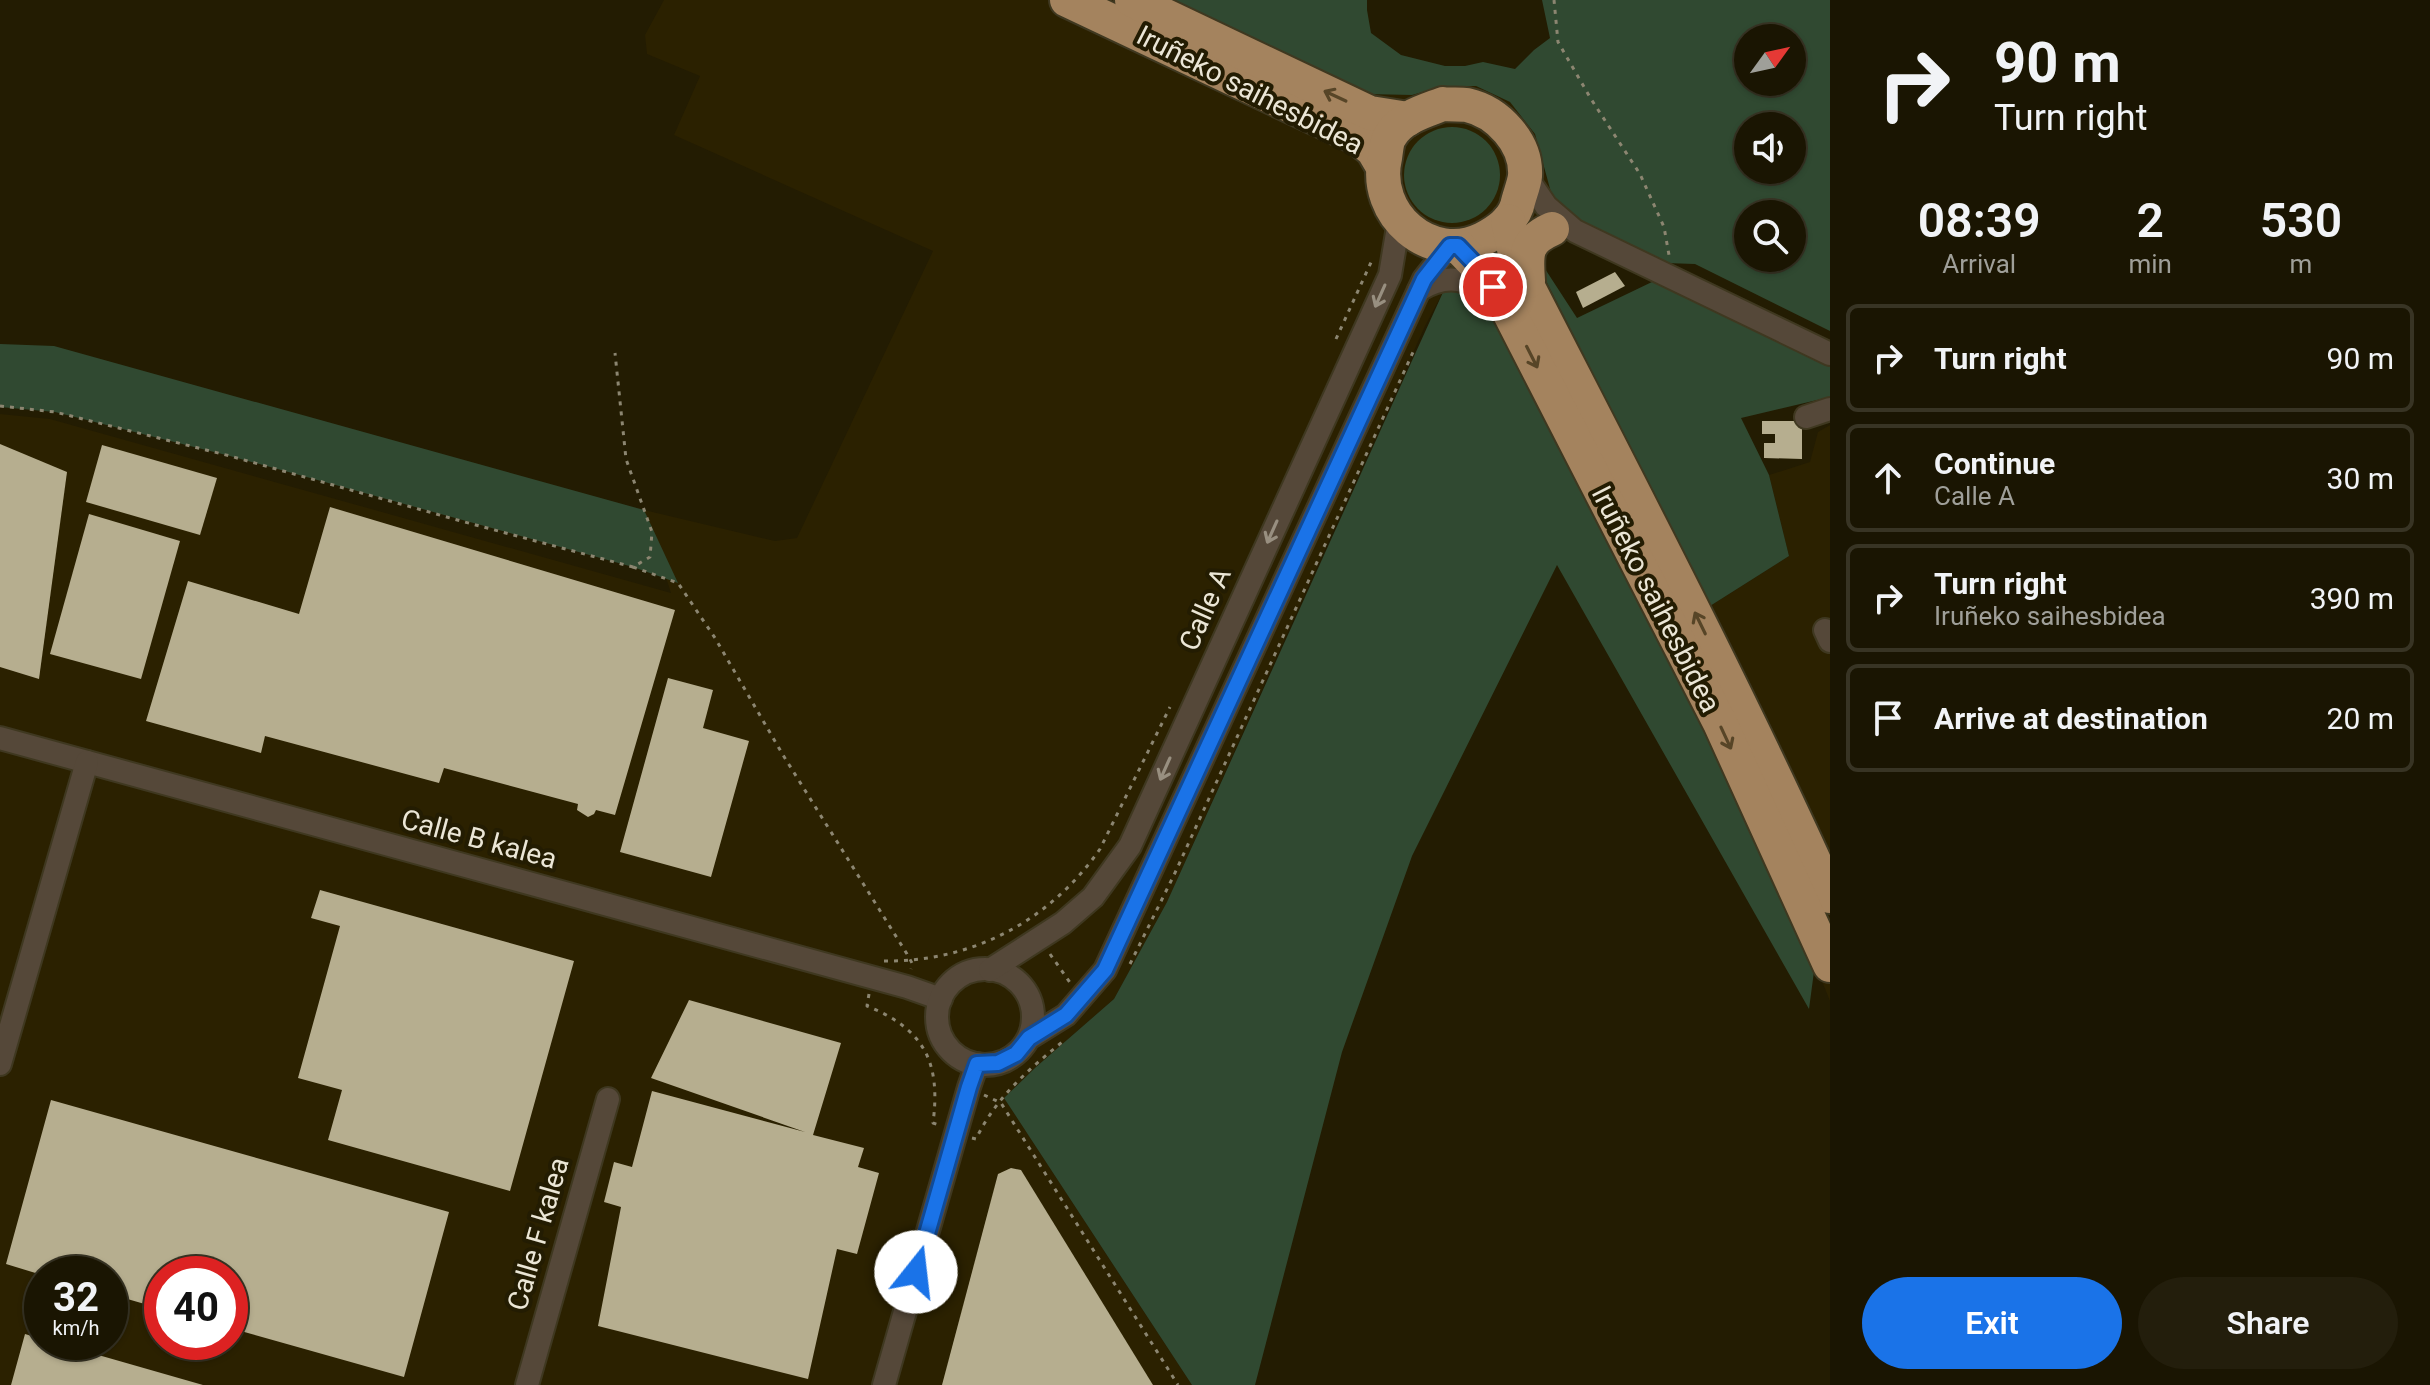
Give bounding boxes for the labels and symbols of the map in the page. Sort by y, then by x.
street label: Iruñeko saihesbidea [1131,19,1369,161]
north arrow [1734,24,1806,96]
one-way arrow [1323,88,1347,103]
pin [1459,253,1527,321]
one-way arrow [1372,284,1387,308]
one-way arrow [1525,344,1541,368]
street label: Iruñeko saihesbidea [1585,480,1727,718]
one-way arrow [1264,520,1279,544]
street label: Calle A [1172,562,1238,656]
one-way arrow [1692,612,1707,636]
one-way arrow [1720,726,1735,750]
one-way arrow [1156,756,1171,781]
street label: Calle B kalea [398,802,560,876]
street label: Calle F kalea [500,1154,576,1314]
position arrow [874,1230,958,1314]
speed limit sign: 40 [144,1256,248,1360]

